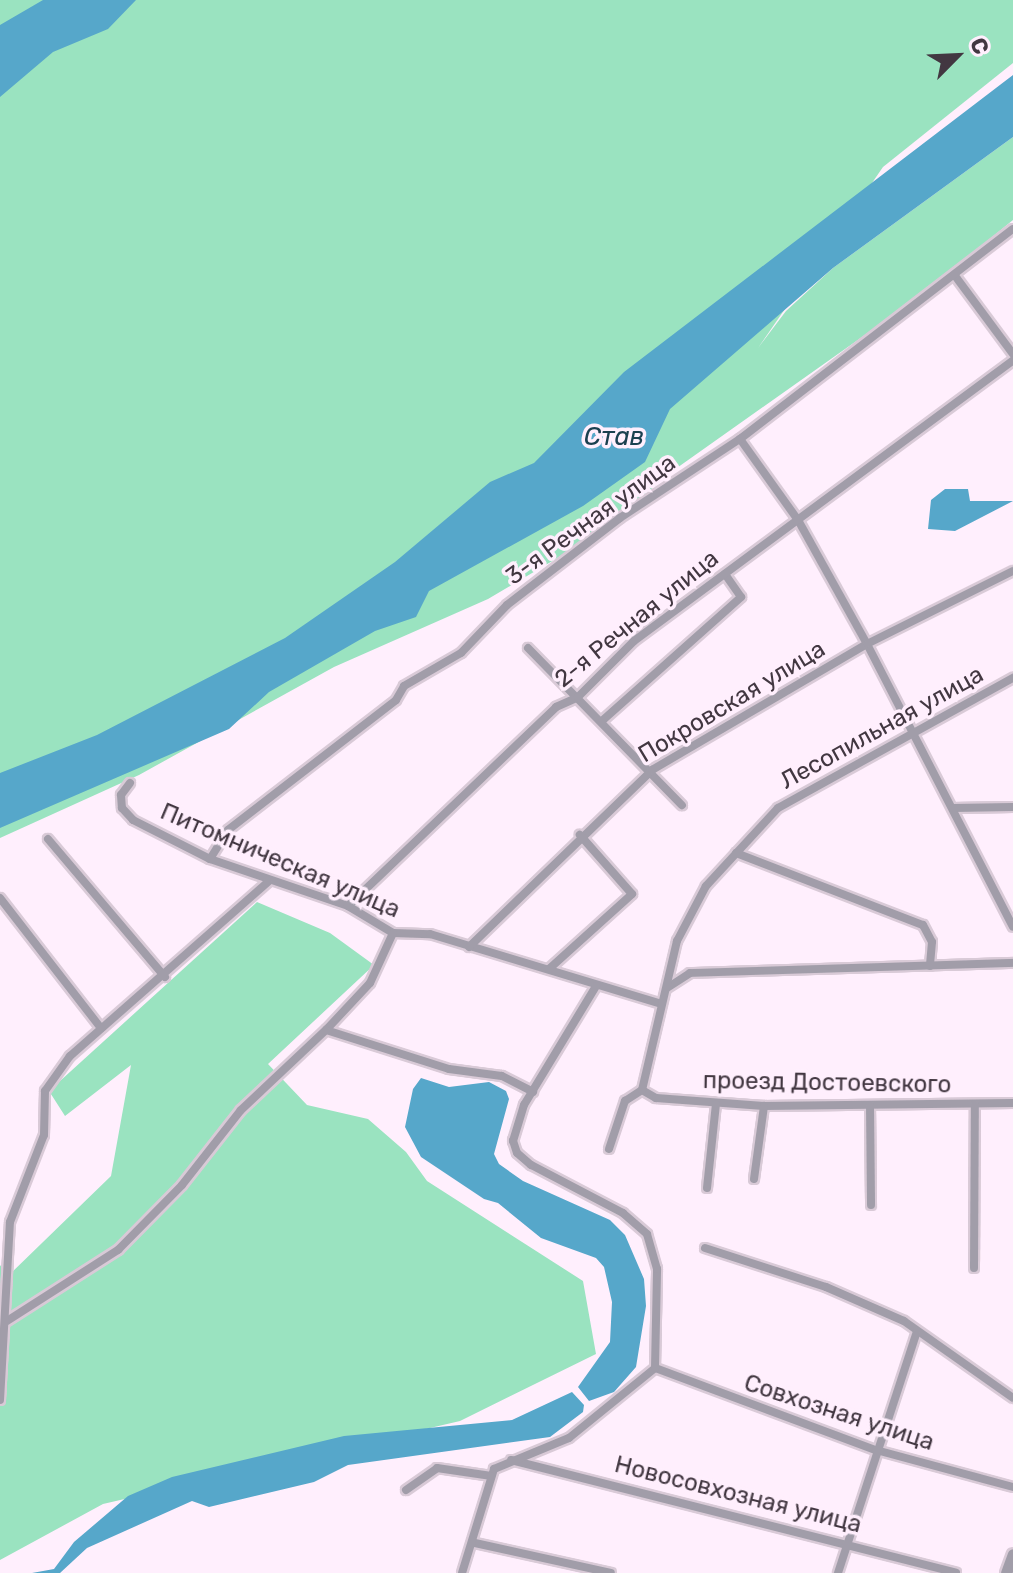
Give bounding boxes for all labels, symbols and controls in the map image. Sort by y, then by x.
north arrow [917,16,997,96]
text: С [964,33,995,59]
water label: Став [584,421,644,453]
street label: 3-я Речная улица [500,449,682,591]
street label: 2-я Речная улица [549,544,725,694]
street label: Покровская улица [633,635,831,769]
street label: Лесопильная улица [775,660,989,796]
street label: Питомническая улица [156,797,404,925]
street label: проезд Достоевского [703,1066,951,1100]
street label: Совхозная улица [740,1369,938,1457]
street label: Новосовхозная улица [612,1450,864,1540]

